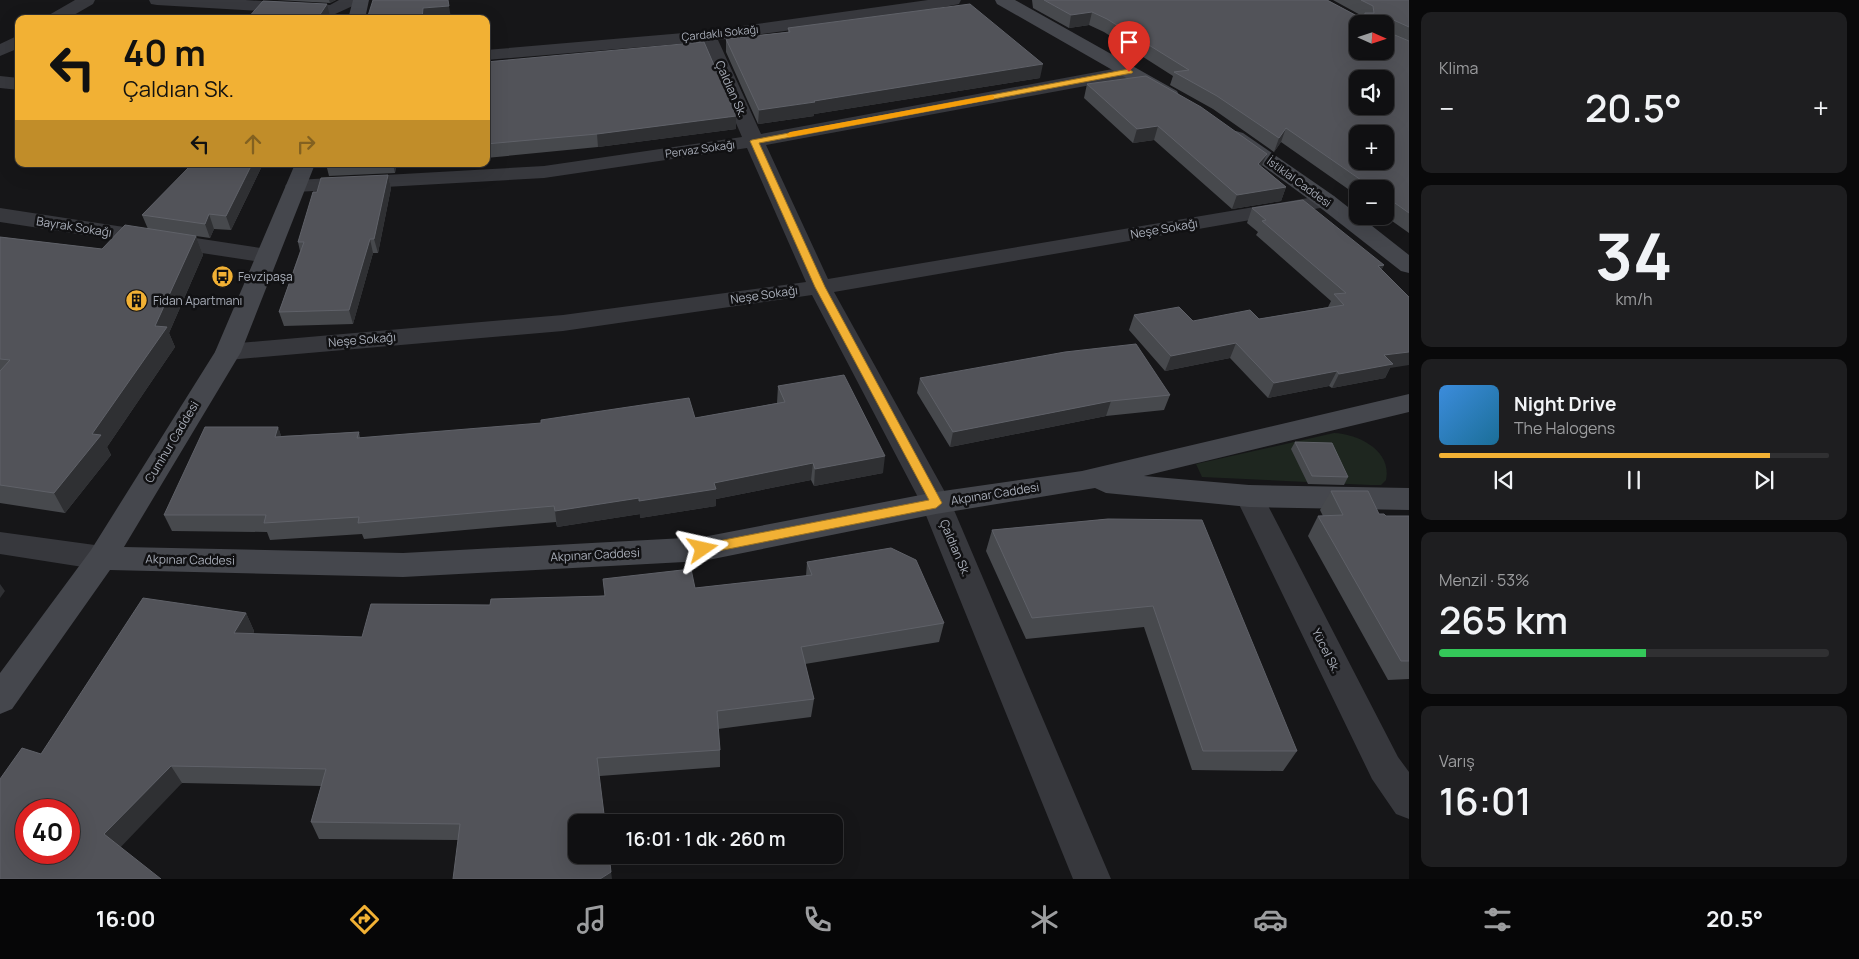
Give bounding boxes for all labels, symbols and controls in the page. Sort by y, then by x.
north arrow [1349,15,1394,60]
map controls [1349,15,1394,225]
street label: Çardaklı Sokağı [681,21,759,44]
pin [1108,21,1150,72]
icon: arrive [1115,28,1143,56]
text: 40 m [123,29,206,77]
icon: left [40,35,105,100]
text: Klima [1439,57,1478,79]
street label: Çaldıan Sk. [711,58,752,120]
button: sound [1349,70,1394,115]
text: Çaldıan Sk. [123,74,234,104]
text: 20.5° [1585,81,1682,133]
text: − [1439,89,1454,127]
text: + [1813,89,1829,127]
button: + [1349,125,1394,170]
icon: left [186,130,214,158]
icon: ahead [239,130,267,158]
icon: right [292,130,320,158]
street label: Pervaz Sokağı [664,136,736,161]
street label: İstiklal Caddesi [1264,153,1334,210]
button: − [1349,180,1394,225]
text: 34 [1595,211,1673,300]
street label: Bayrak Sokağı [35,212,113,241]
street label: Neşe Sokağı [1129,214,1199,243]
bus stop icon: Fevzipaşa [210,265,234,289]
place label: Fevzipaşa [238,268,293,285]
street label: Neşe Sokağı [729,281,799,308]
text: km/h [1615,288,1653,310]
building icon: Fidan Apartmanı [125,289,149,313]
place label: Fidan Apartmanı [153,292,242,309]
street label: Neşe Sokağı [327,328,397,351]
text: Night Drive [1514,391,1616,417]
street label: Cumhur Caddesi [140,398,203,486]
text: The Halogens [1514,417,1615,439]
icon: previous [1490,466,1518,494]
icon: pause [1620,466,1648,494]
icon: next [1750,466,1778,494]
street label: Akpınar Caddesi [949,478,1040,509]
street label: Çaldıan Sk. [936,517,975,579]
position arrow [676,522,728,574]
street label: Akpınar Caddesi [550,544,640,565]
street label: Akpınar Caddesi [145,550,235,569]
text: Menzil · 53% [1439,569,1530,591]
text: 265 km [1439,593,1568,645]
street label: Yücel Sk. [1308,625,1345,676]
text: Varış [1439,750,1475,772]
text: 16:01 [1439,774,1532,826]
speed limit sign: 40 [15,799,80,864]
text: 16:01 · 1 dk · 260 m [625,826,786,852]
icon: directions [347,902,382,937]
icon: music [574,902,609,937]
icon: phone [800,902,835,937]
icon: climate [1027,902,1062,937]
icon: car [1253,902,1288,937]
icon: filters [1480,902,1515,937]
text: 16:00 [96,904,156,934]
text: 20.5° [1706,904,1763,934]

